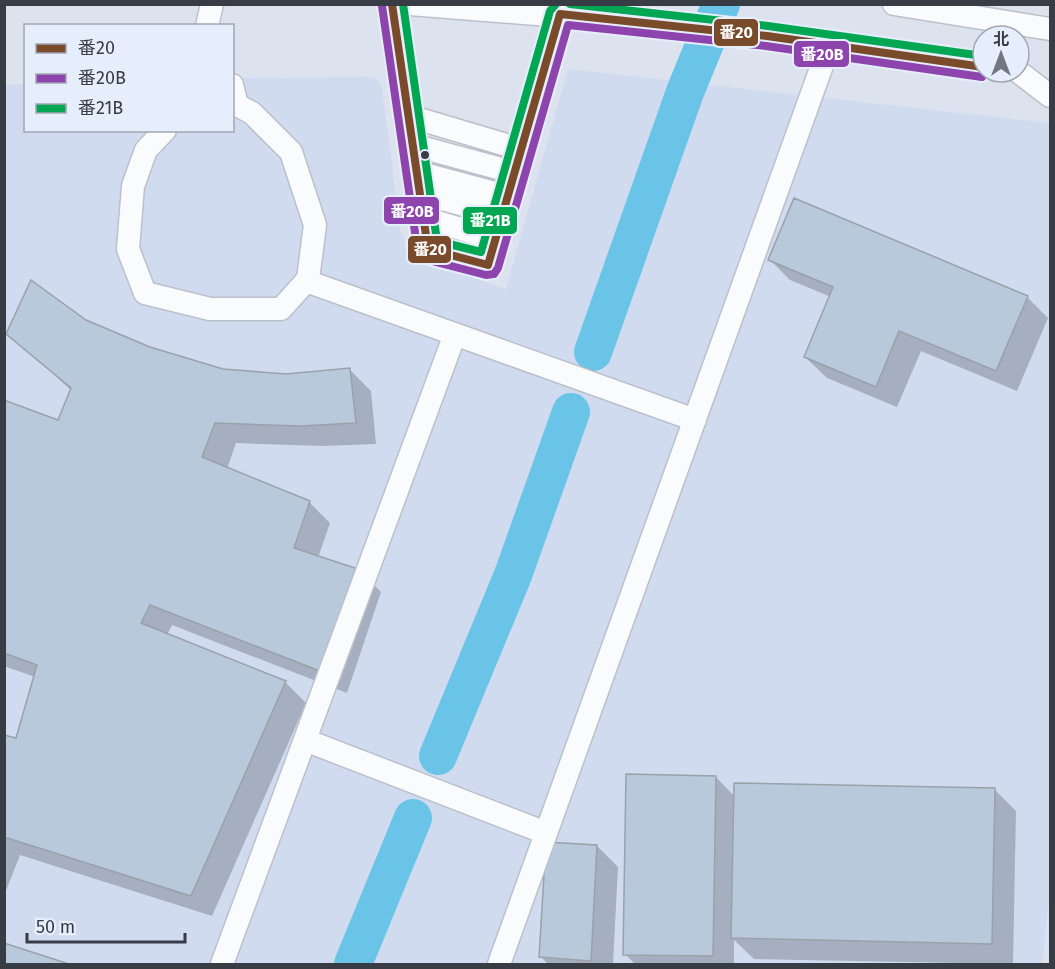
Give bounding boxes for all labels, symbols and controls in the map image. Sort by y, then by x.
line badge: 番20 [713,18,759,47]
text: 番20 [719,23,753,42]
legend [24,24,234,132]
north arrow [971,24,1031,84]
text: 北 [993,30,1009,49]
text: 番20 [78,37,115,59]
line badge: 番20B [793,40,850,68]
text: 番20B [800,45,844,64]
text: 番20B [78,67,126,89]
text: 番21B [78,97,123,119]
unlabelled marker [419,149,431,161]
line badge: 番20B [383,196,440,225]
text: 番20B [390,202,434,221]
line badge: 番21B [462,206,518,235]
text: 番21B [469,211,511,230]
line badge: 番20 [407,235,452,264]
text: 番20 [413,240,447,259]
scale bar [27,906,184,944]
text: 50 m [36,916,75,938]

